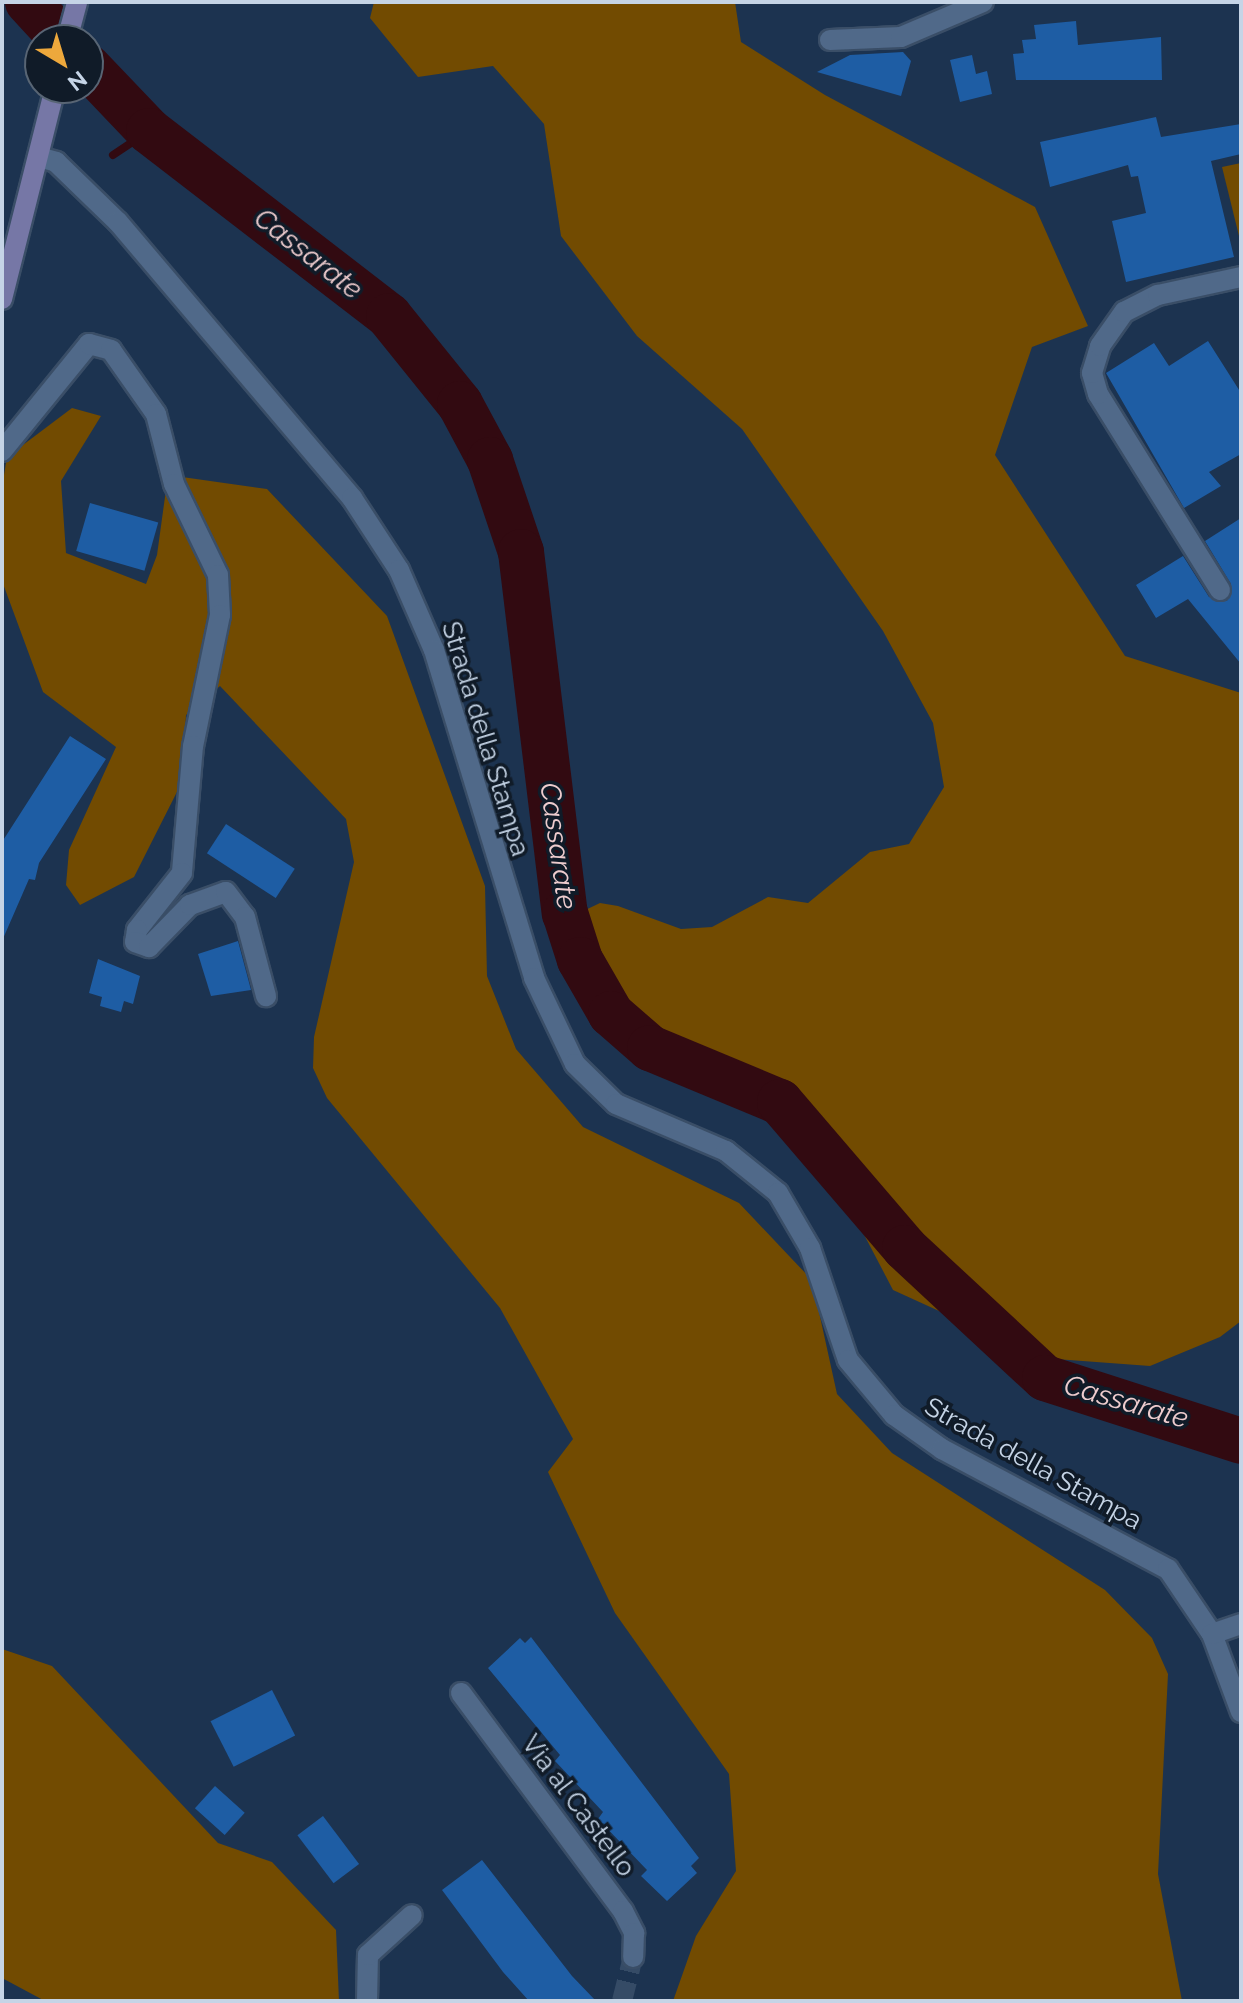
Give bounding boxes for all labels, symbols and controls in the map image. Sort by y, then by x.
north arrow [24,24,104,104]
text: N [63,66,92,97]
water label: Cassarate [247,201,369,307]
street label: Strada della Stampa [435,618,535,860]
water label: Cassarate [532,780,584,912]
water label: Cassarate [1060,1368,1192,1436]
street label: Strada della Stampa [919,1391,1147,1537]
street label: Via al Castello [514,1729,642,1883]

